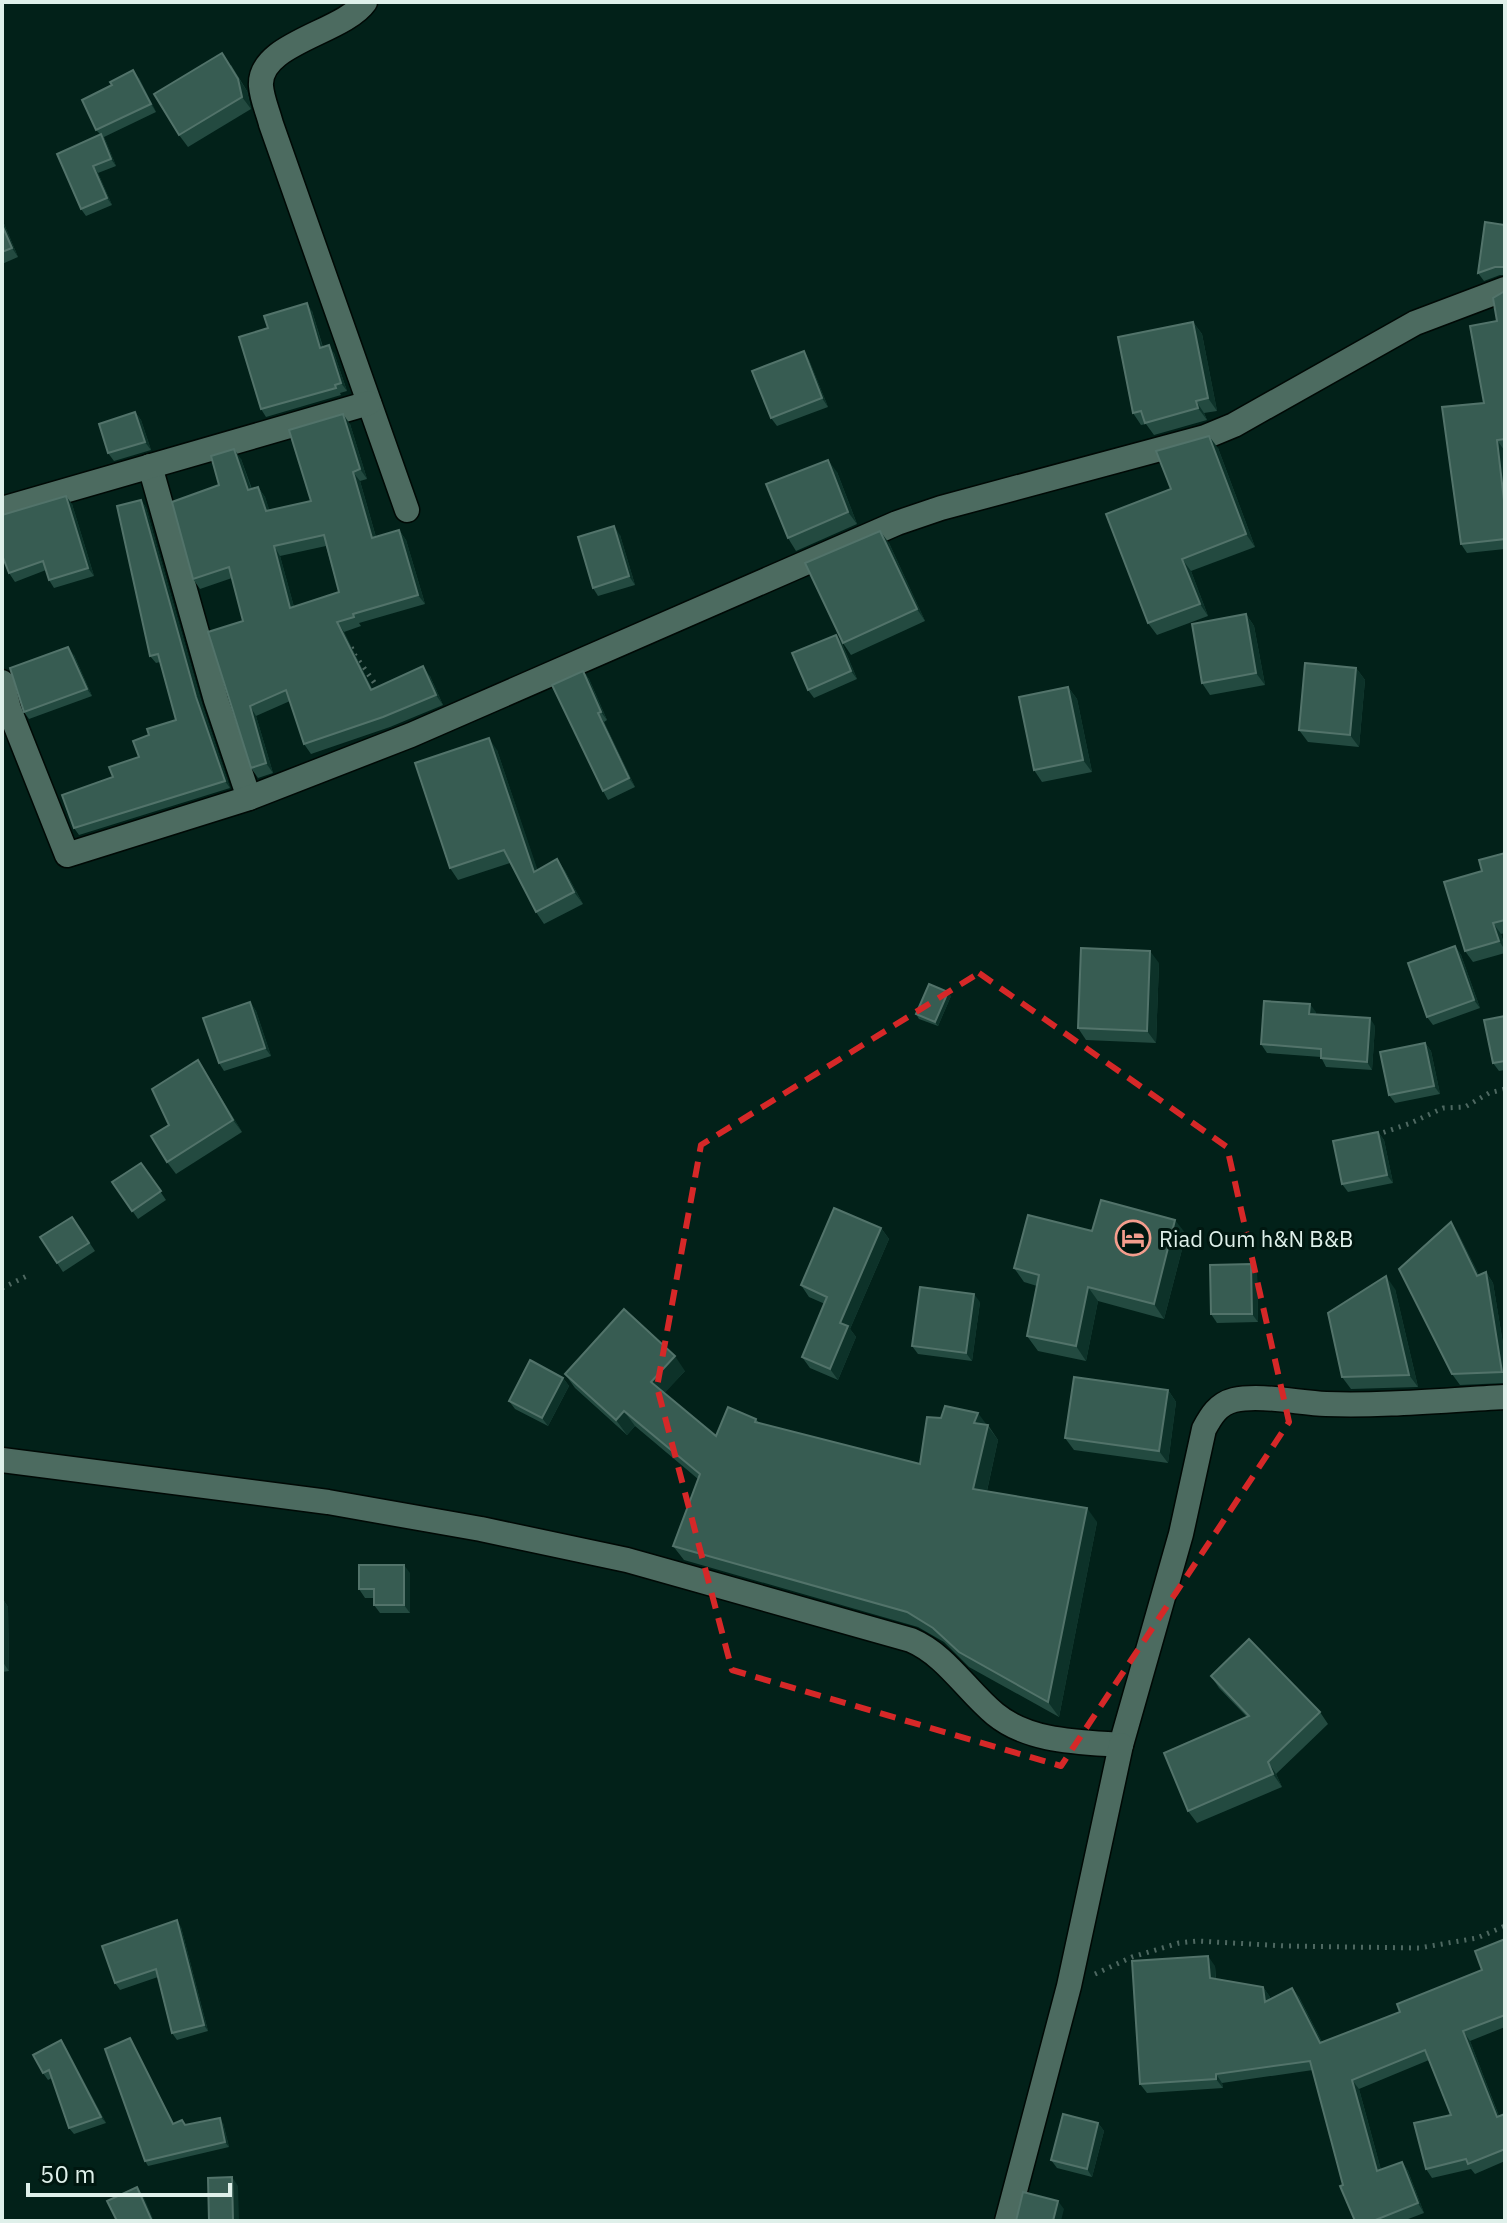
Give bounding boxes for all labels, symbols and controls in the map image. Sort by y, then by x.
hotel icon: Riad Oum h&N B&B [1114,1219,1152,1257]
place label: Riad Oum h&N B&B [1159,1224,1353,1253]
scale bar [28,2147,230,2197]
text: 50 m [40,2158,95,2190]

